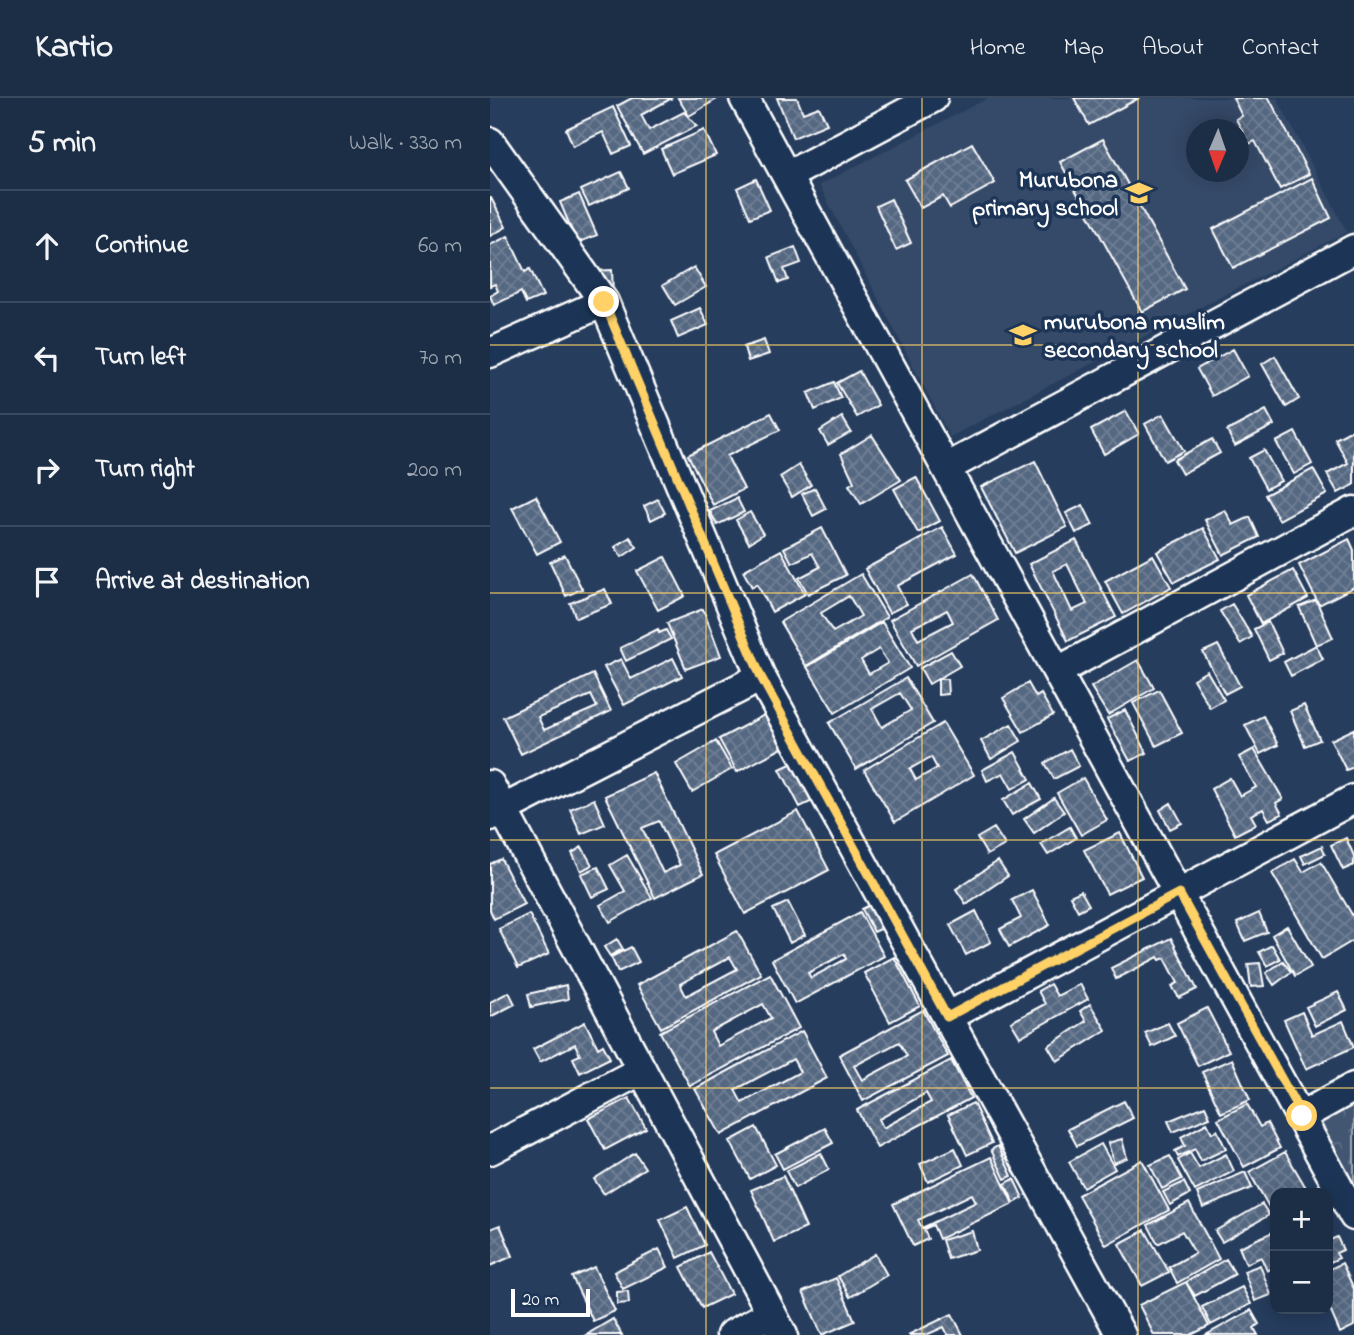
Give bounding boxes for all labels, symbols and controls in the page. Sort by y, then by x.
text: Kartio [35,24,113,72]
text: Home [970,31,1026,66]
text: Map [1064,31,1104,66]
text: About [1142,31,1204,66]
text: Contact [1242,31,1319,66]
north arrow [1186,119,1249,182]
text: 5 min [28,122,96,166]
text: Walk · 330 m [349,127,462,160]
place label: Murubona primary school [972,164,1118,228]
school or university icon: Murubona primary school [1124,178,1154,208]
icon: ahead [28,227,66,265]
text: Continue [95,227,188,265]
text: 60 m [418,230,462,263]
route end [588,286,619,317]
place label: murubona muslim secondary school [1044,306,1225,370]
school or university icon: murubona muslim secondary school [1008,320,1038,350]
icon: left [28,339,66,377]
text: Turn left [95,339,186,377]
text: 70 m [419,342,462,375]
icon: right [28,451,66,489]
text: Turn right [95,451,195,489]
text: 200 m [407,454,462,487]
icon: arrive [28,563,66,601]
text: Arrive at destination [95,563,310,601]
route start [1286,1100,1317,1131]
map controls [1270,1188,1333,1314]
button: + [1270,1188,1333,1251]
button: − [1270,1251,1333,1314]
scale bar [511,1286,590,1318]
text: 20 m [522,1287,559,1314]

